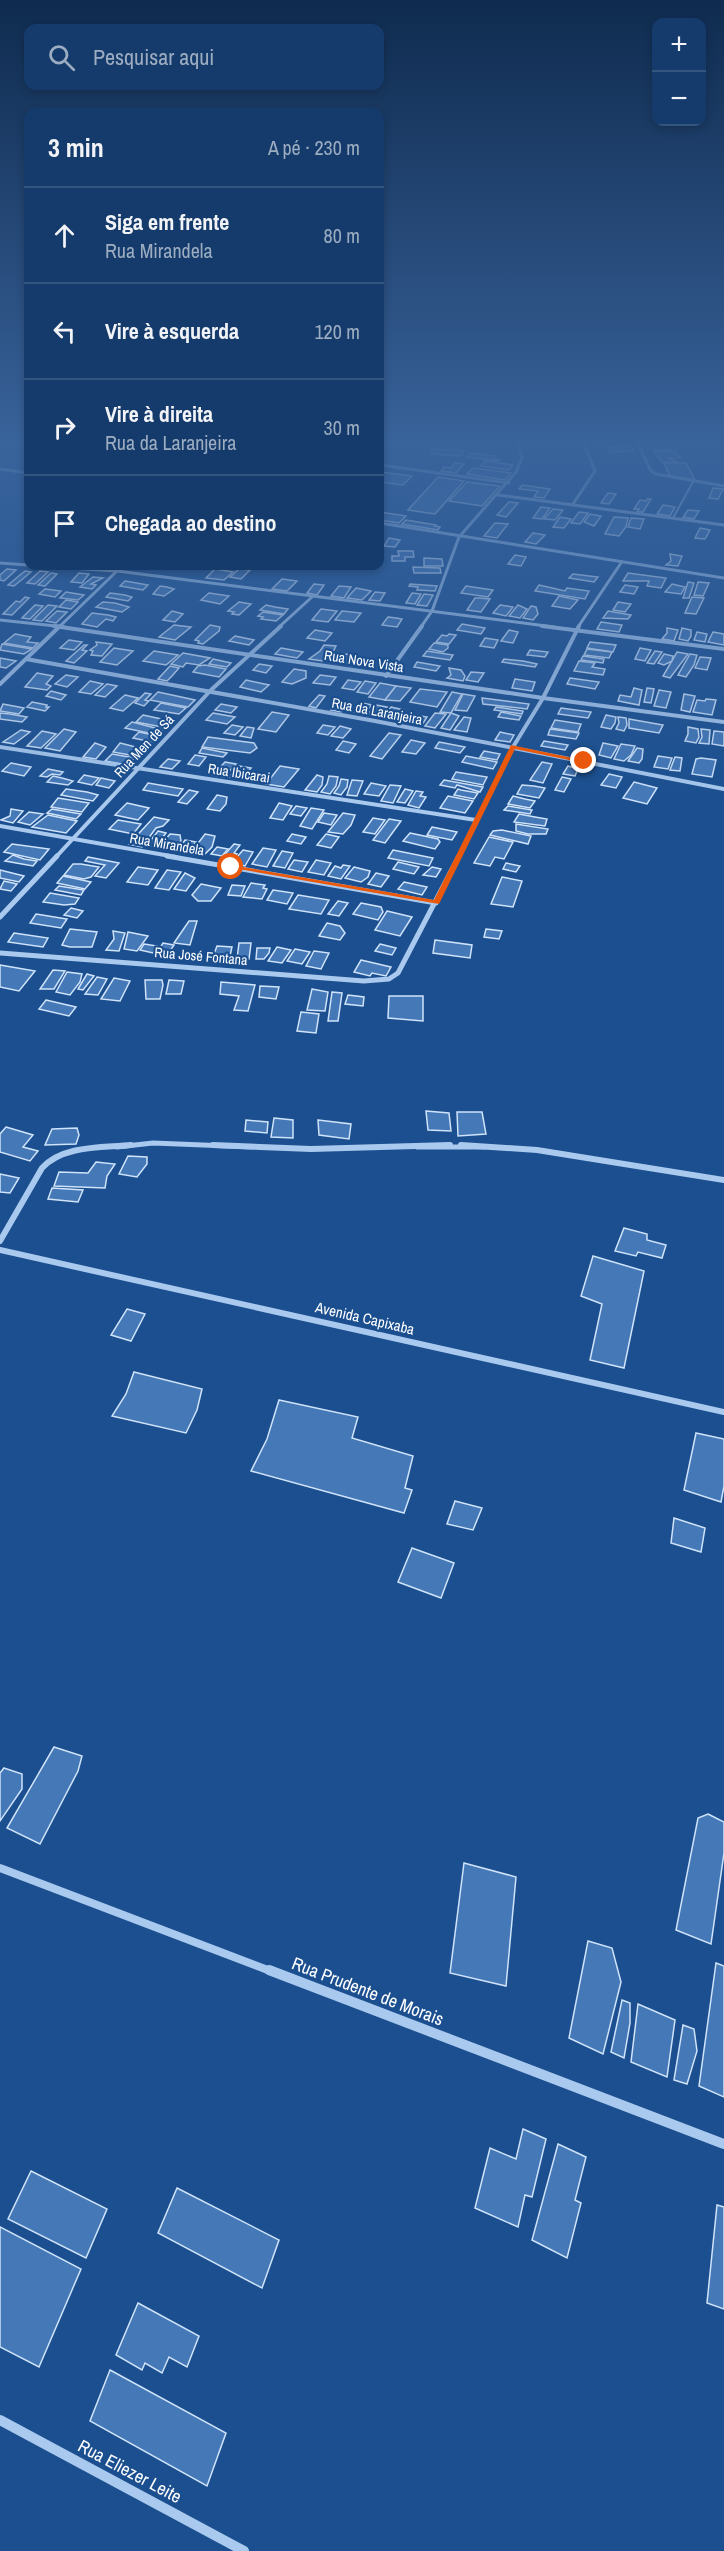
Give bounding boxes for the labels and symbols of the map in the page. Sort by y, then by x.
street label: Rua Nova Vista [323,646,406,676]
street label: Rua da Laranjeira [330,693,424,729]
street label: Rua Men de Sá [110,710,178,781]
route end [570,747,596,773]
street label: Rua Ibicarai [207,759,271,787]
street label: Rua Mirandela [128,829,206,860]
route start [217,853,243,879]
street label: Rua José Fontana [154,943,249,969]
street label: Avenida Capixaba [312,1296,417,1340]
street label: Rua Prudente de Morais [288,1951,448,2031]
street label: Rua Eliezer Leite [74,2433,186,2509]

